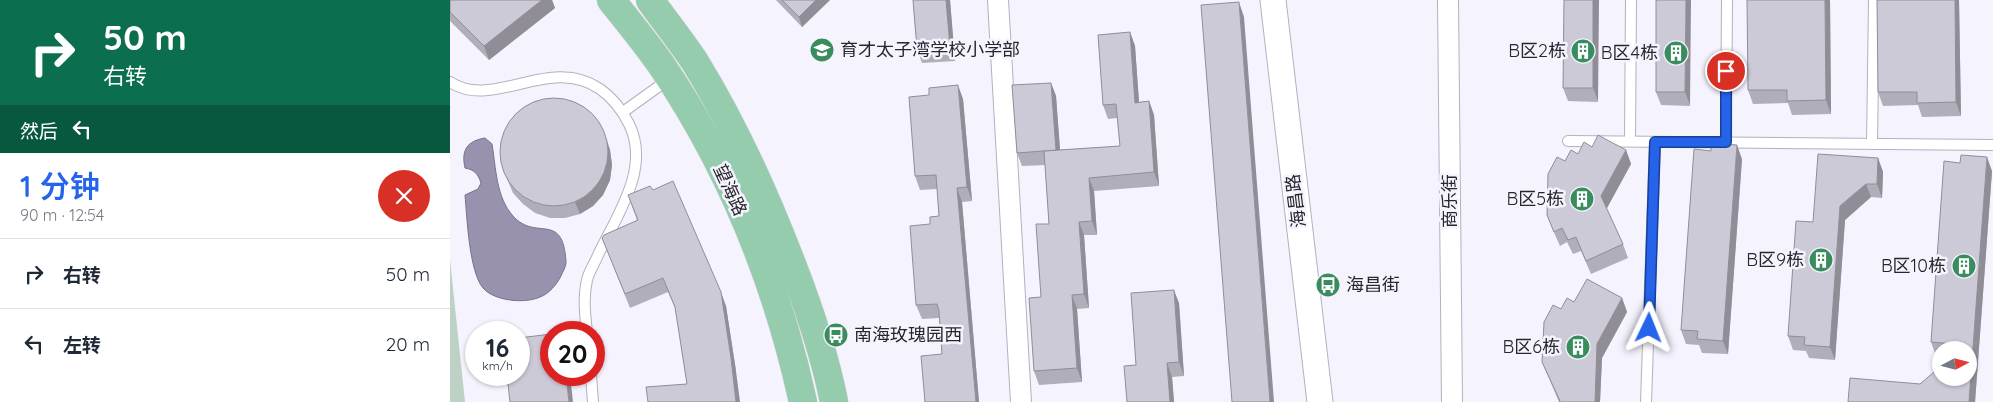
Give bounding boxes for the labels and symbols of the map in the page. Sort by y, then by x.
school or university icon: 育才太子湾学校小学部 [809,37,835,63]
place label: 育才太子湾学校小学部 [840,38,1020,61]
building icon: B区2栋 [1570,38,1596,64]
place label: B区2栋 [1508,39,1566,62]
building icon: B区4栋 [1663,40,1689,66]
place label: B区4栋 [1601,41,1658,64]
pin [1705,50,1747,92]
street label: 望海路 [709,160,752,219]
street label: 海昌路 [1281,173,1310,229]
street label: 商乐街 [1438,174,1461,228]
building icon: B区5栋 [1569,186,1595,212]
place label: B区5栋 [1506,187,1564,210]
building icon: B区9栋 [1808,247,1834,273]
place label: B区9栋 [1746,248,1804,271]
building icon: B区10栋 [1951,253,1977,279]
place label: B区10栋 [1881,254,1946,277]
bus stop icon: 海昌街 [1315,272,1341,298]
place label: 海昌街 [1346,273,1400,296]
position arrow [1622,301,1674,353]
speed limit sign: 20 [540,321,605,386]
bus stop icon: 南海玫瑰园西 [823,322,849,348]
place label: 南海玫瑰园西 [854,323,962,346]
building icon: B区6栋 [1565,334,1591,360]
place label: B区6栋 [1503,335,1560,358]
north arrow [1932,341,1978,386]

